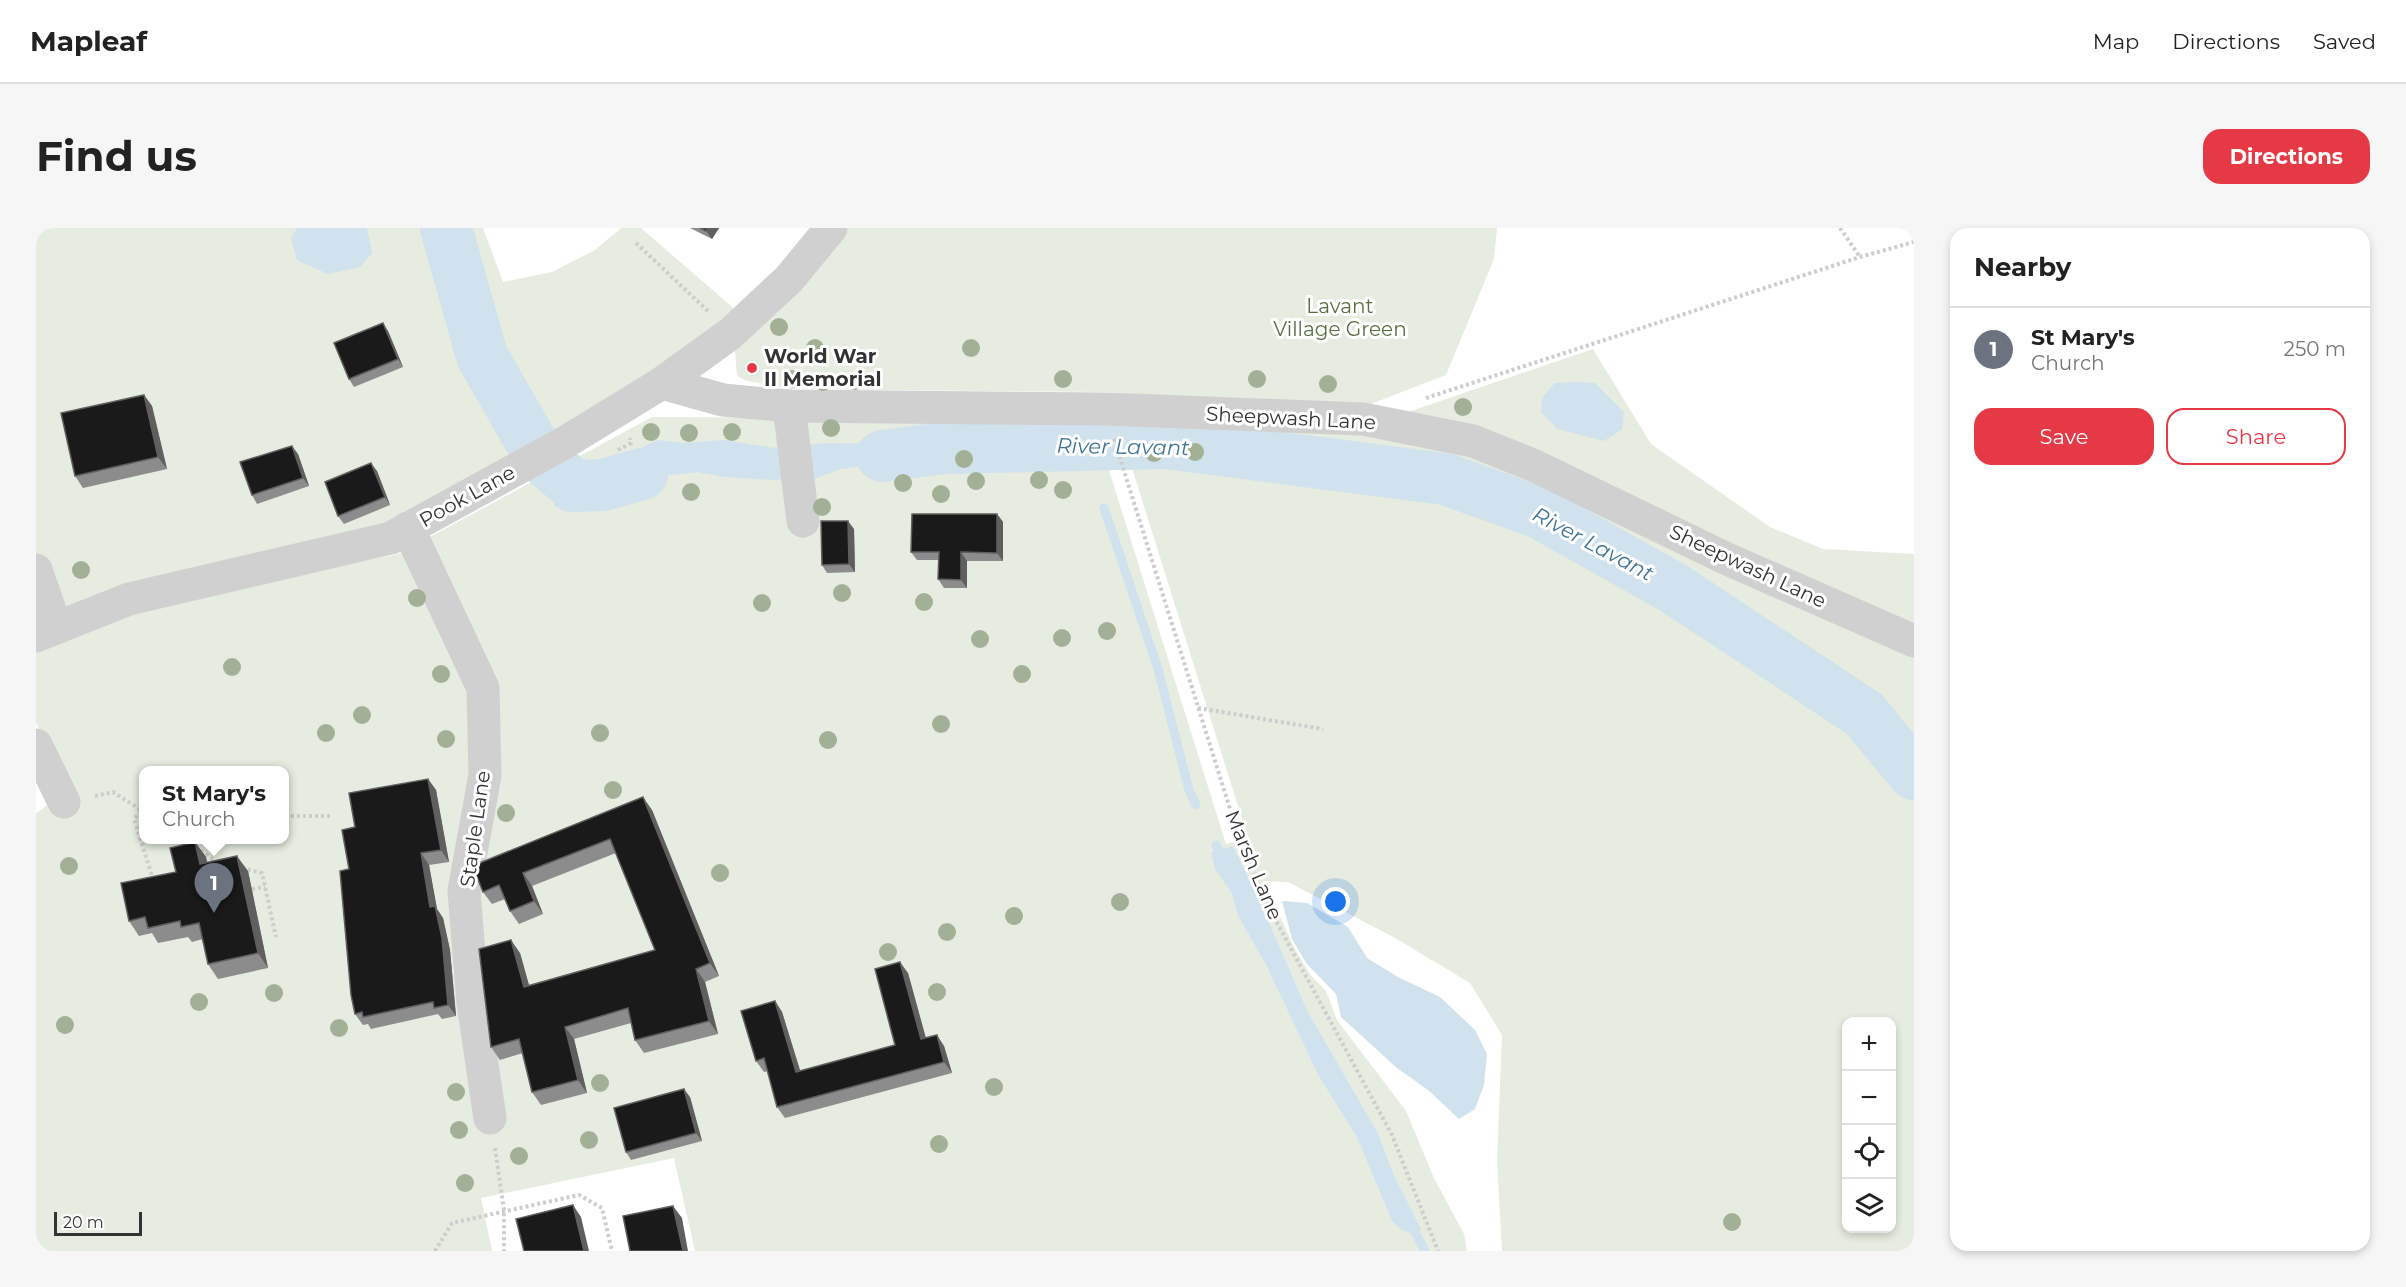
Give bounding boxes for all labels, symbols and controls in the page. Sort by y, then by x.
text: Mapleaf [30,24,147,58]
text: Map [2093,29,2139,54]
text: Directions [2172,29,2280,54]
text: Saved [2313,29,2376,54]
button: Directions [2203,129,2370,184]
text: Find us [36,130,197,182]
text: Nearby [1974,251,2071,283]
park label: Lavant Village Green [1273,294,1407,341]
text: St Mary's [2031,324,2135,351]
text: 1 [1990,337,1997,361]
text: 250 m [2284,337,2346,361]
place label: World War II Memorial [764,344,882,391]
text: Church [2031,351,2105,375]
marker: World War II Memorial [745,361,759,375]
street label: Sheepwash Lane [1206,402,1376,434]
button: Save [1974,408,2154,465]
button: Share [2166,408,2346,465]
water label: River Lavant [1056,433,1190,460]
street label: Pook Lane [415,460,519,532]
water label: River Lavant [1529,501,1658,586]
street label: Sheepwash Lane [1666,519,1830,613]
popup [139,766,289,844]
street label: Staple Lane [455,769,495,889]
text: St Mary's [162,780,266,807]
text: Church [162,807,236,831]
street label: Marsh Lane [1220,807,1288,923]
pin: 1 [194,864,234,913]
your location [1321,887,1350,916]
map controls [1842,1017,1896,1233]
button: + [1842,1017,1896,1071]
button: − [1842,1071,1896,1125]
button: locate [1842,1125,1896,1179]
button: layers [1842,1179,1896,1233]
scale bar [54,1209,142,1236]
text: 20 m [63,1213,104,1232]

